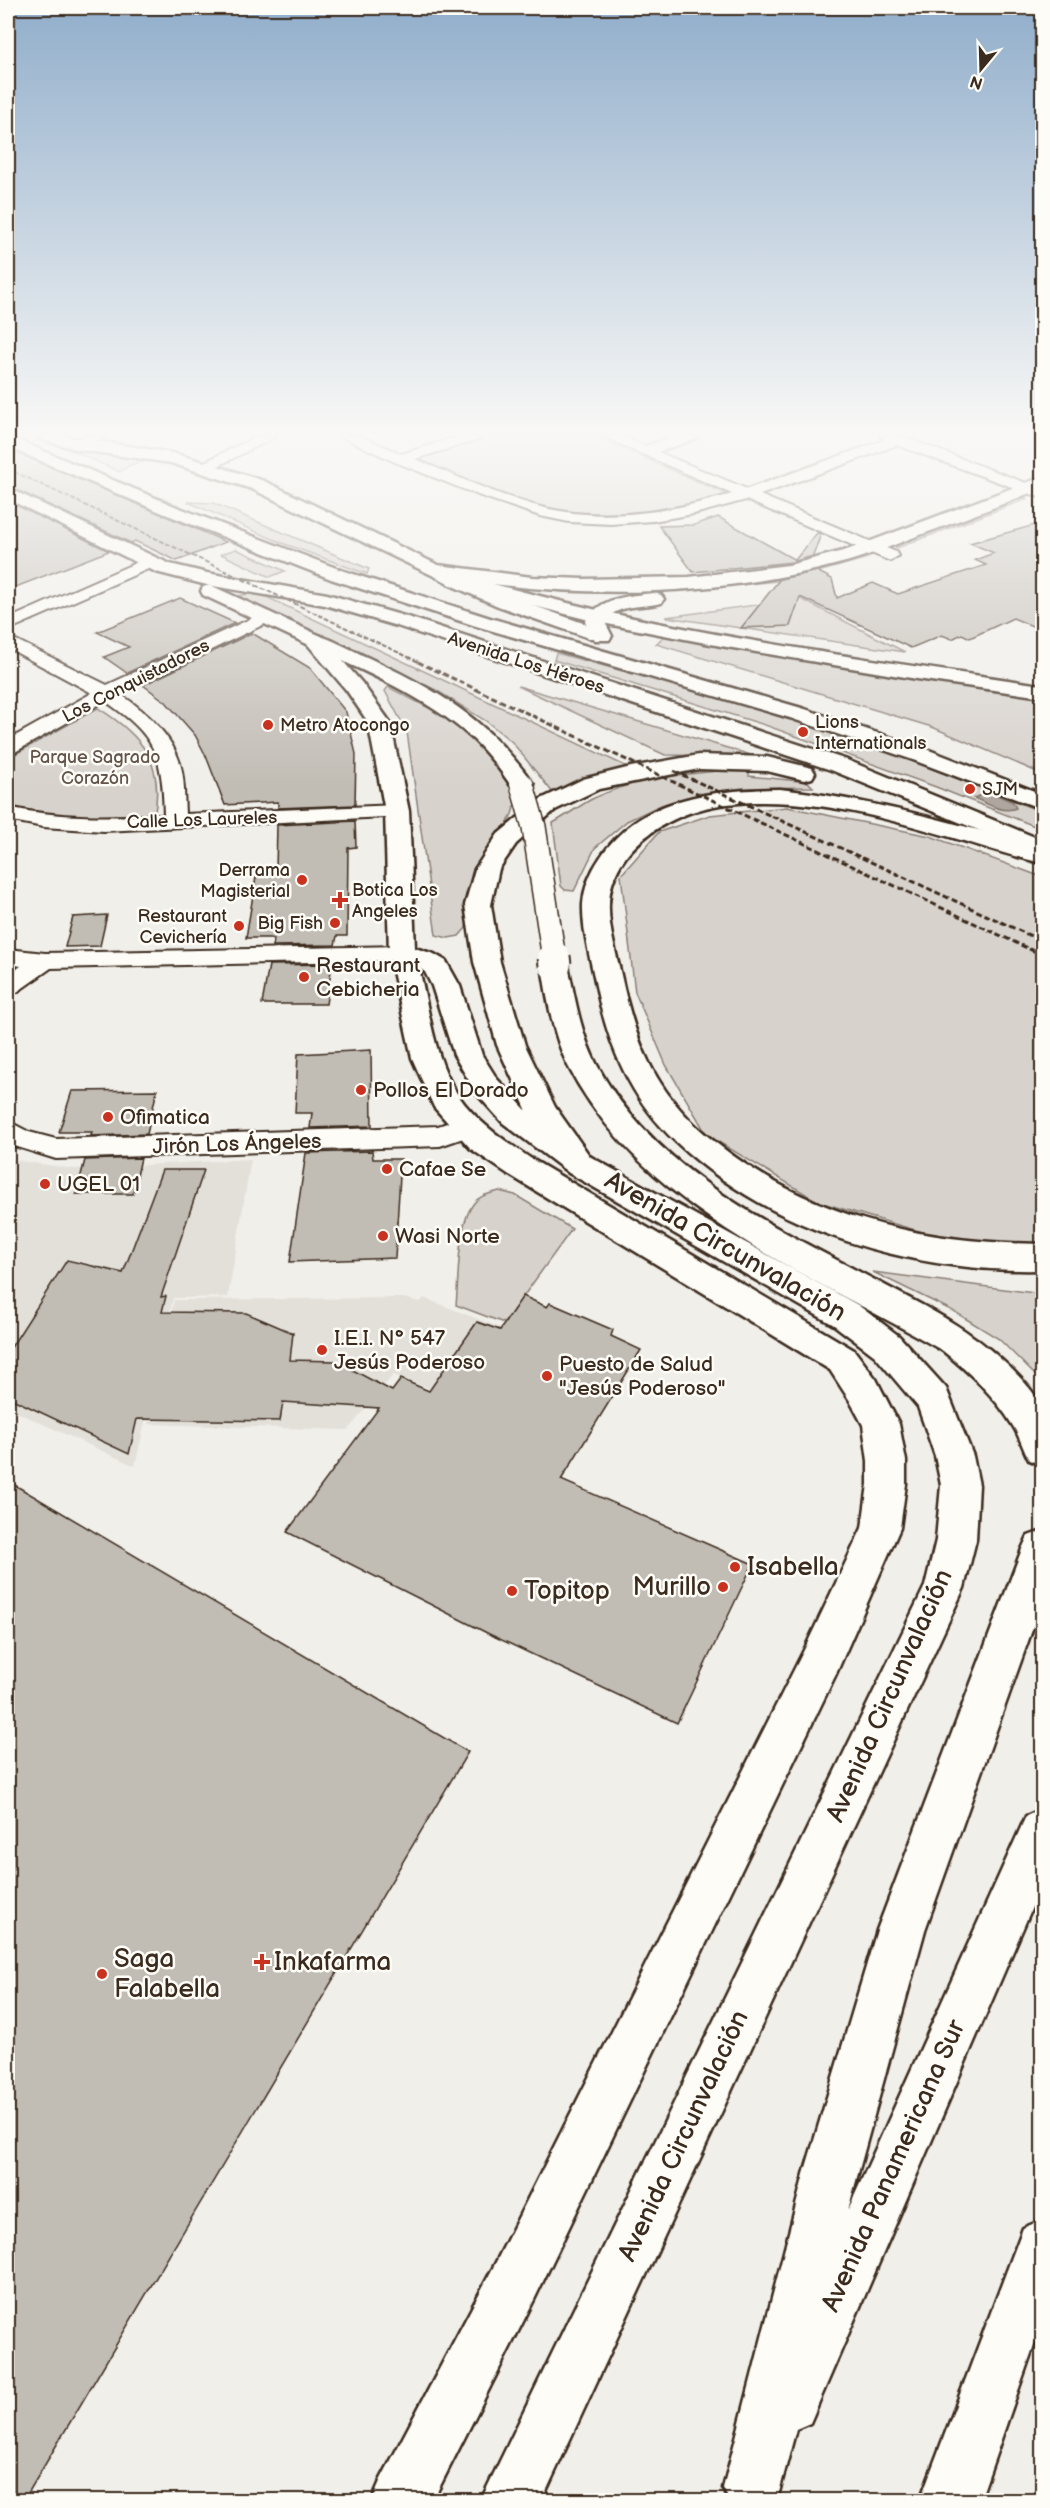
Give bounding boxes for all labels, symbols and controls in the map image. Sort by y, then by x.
north arrow [951,39,1011,99]
text: N [968,71,985,93]
street label: Avenida Los Héroes [445,628,607,698]
street label: Los Conquistadores [59,635,213,727]
place label: Lions Internationals [815,712,927,754]
place label: Metro Atocongo [280,715,410,736]
marker: Metro Atocongo [261,718,275,732]
marker: Lions Internationals [796,725,810,739]
park label: Parque Sagrado Corazón [30,747,160,789]
place label: SJM [982,779,1018,800]
marker: SJM [963,782,977,796]
street label: Calle Los Laureles [126,807,278,833]
place label: Derrama Magisterial [200,860,290,902]
marker: Derrama Magisterial [295,873,309,887]
place label: Botica Los Angeles [352,880,438,922]
marker: Botica Los Angeles [333,893,347,907]
place label: Restaurant Cevichería [137,906,227,948]
place label: Big Fish [257,913,323,934]
marker: Big Fish [328,916,342,930]
marker: Restaurant Cevichería [232,919,246,933]
place label: Restaurant Cebicheria [316,953,421,1002]
marker: Restaurant Cebicheria [297,970,311,984]
place label: Pollos El Dorado [373,1078,529,1103]
marker: Pollos El Dorado [354,1083,368,1097]
place label: Ofimatica [120,1105,210,1130]
marker: Ofimatica [101,1110,115,1124]
street label: Jirón Los Ángeles [152,1129,322,1159]
place label: Cafae Se [399,1157,486,1182]
marker: Cafae Se [380,1162,394,1176]
street label: Avenida Circunvalación [599,1165,851,1329]
place label: UGEL 01 [57,1172,140,1197]
marker: UGEL 01 [38,1177,52,1191]
place label: Wasi Norte [395,1224,500,1249]
marker: Wasi Norte [376,1229,390,1243]
place label: I.E.I. N° 547 Jesús Poderoso [334,1326,485,1375]
marker: I.E.I. N° 547 Jesús Poderoso [315,1343,329,1357]
place label: Puesto de Salud "Jesús Poderoso" [559,1352,726,1401]
marker: Puesto de Salud "Jesús Poderoso" [540,1369,554,1383]
place label: Isabella [747,1552,839,1583]
marker: Isabella [728,1560,742,1574]
street label: Avenida Circunvalación [820,1565,960,1827]
place label: Murillo [632,1572,711,1603]
place label: Topitop [524,1576,610,1607]
marker: Murillo [716,1580,730,1594]
marker: Topitop [505,1584,519,1598]
place label: Saga Falabella [114,1944,220,2005]
place label: Inkafarma [274,1947,391,1978]
marker: Inkafarma [255,1955,269,1969]
marker: Saga Falabella [95,1967,109,1981]
street label: Avenida Circunvalación [612,2006,756,2266]
street label: Avenida Panamericana Sur [816,2015,973,2317]

